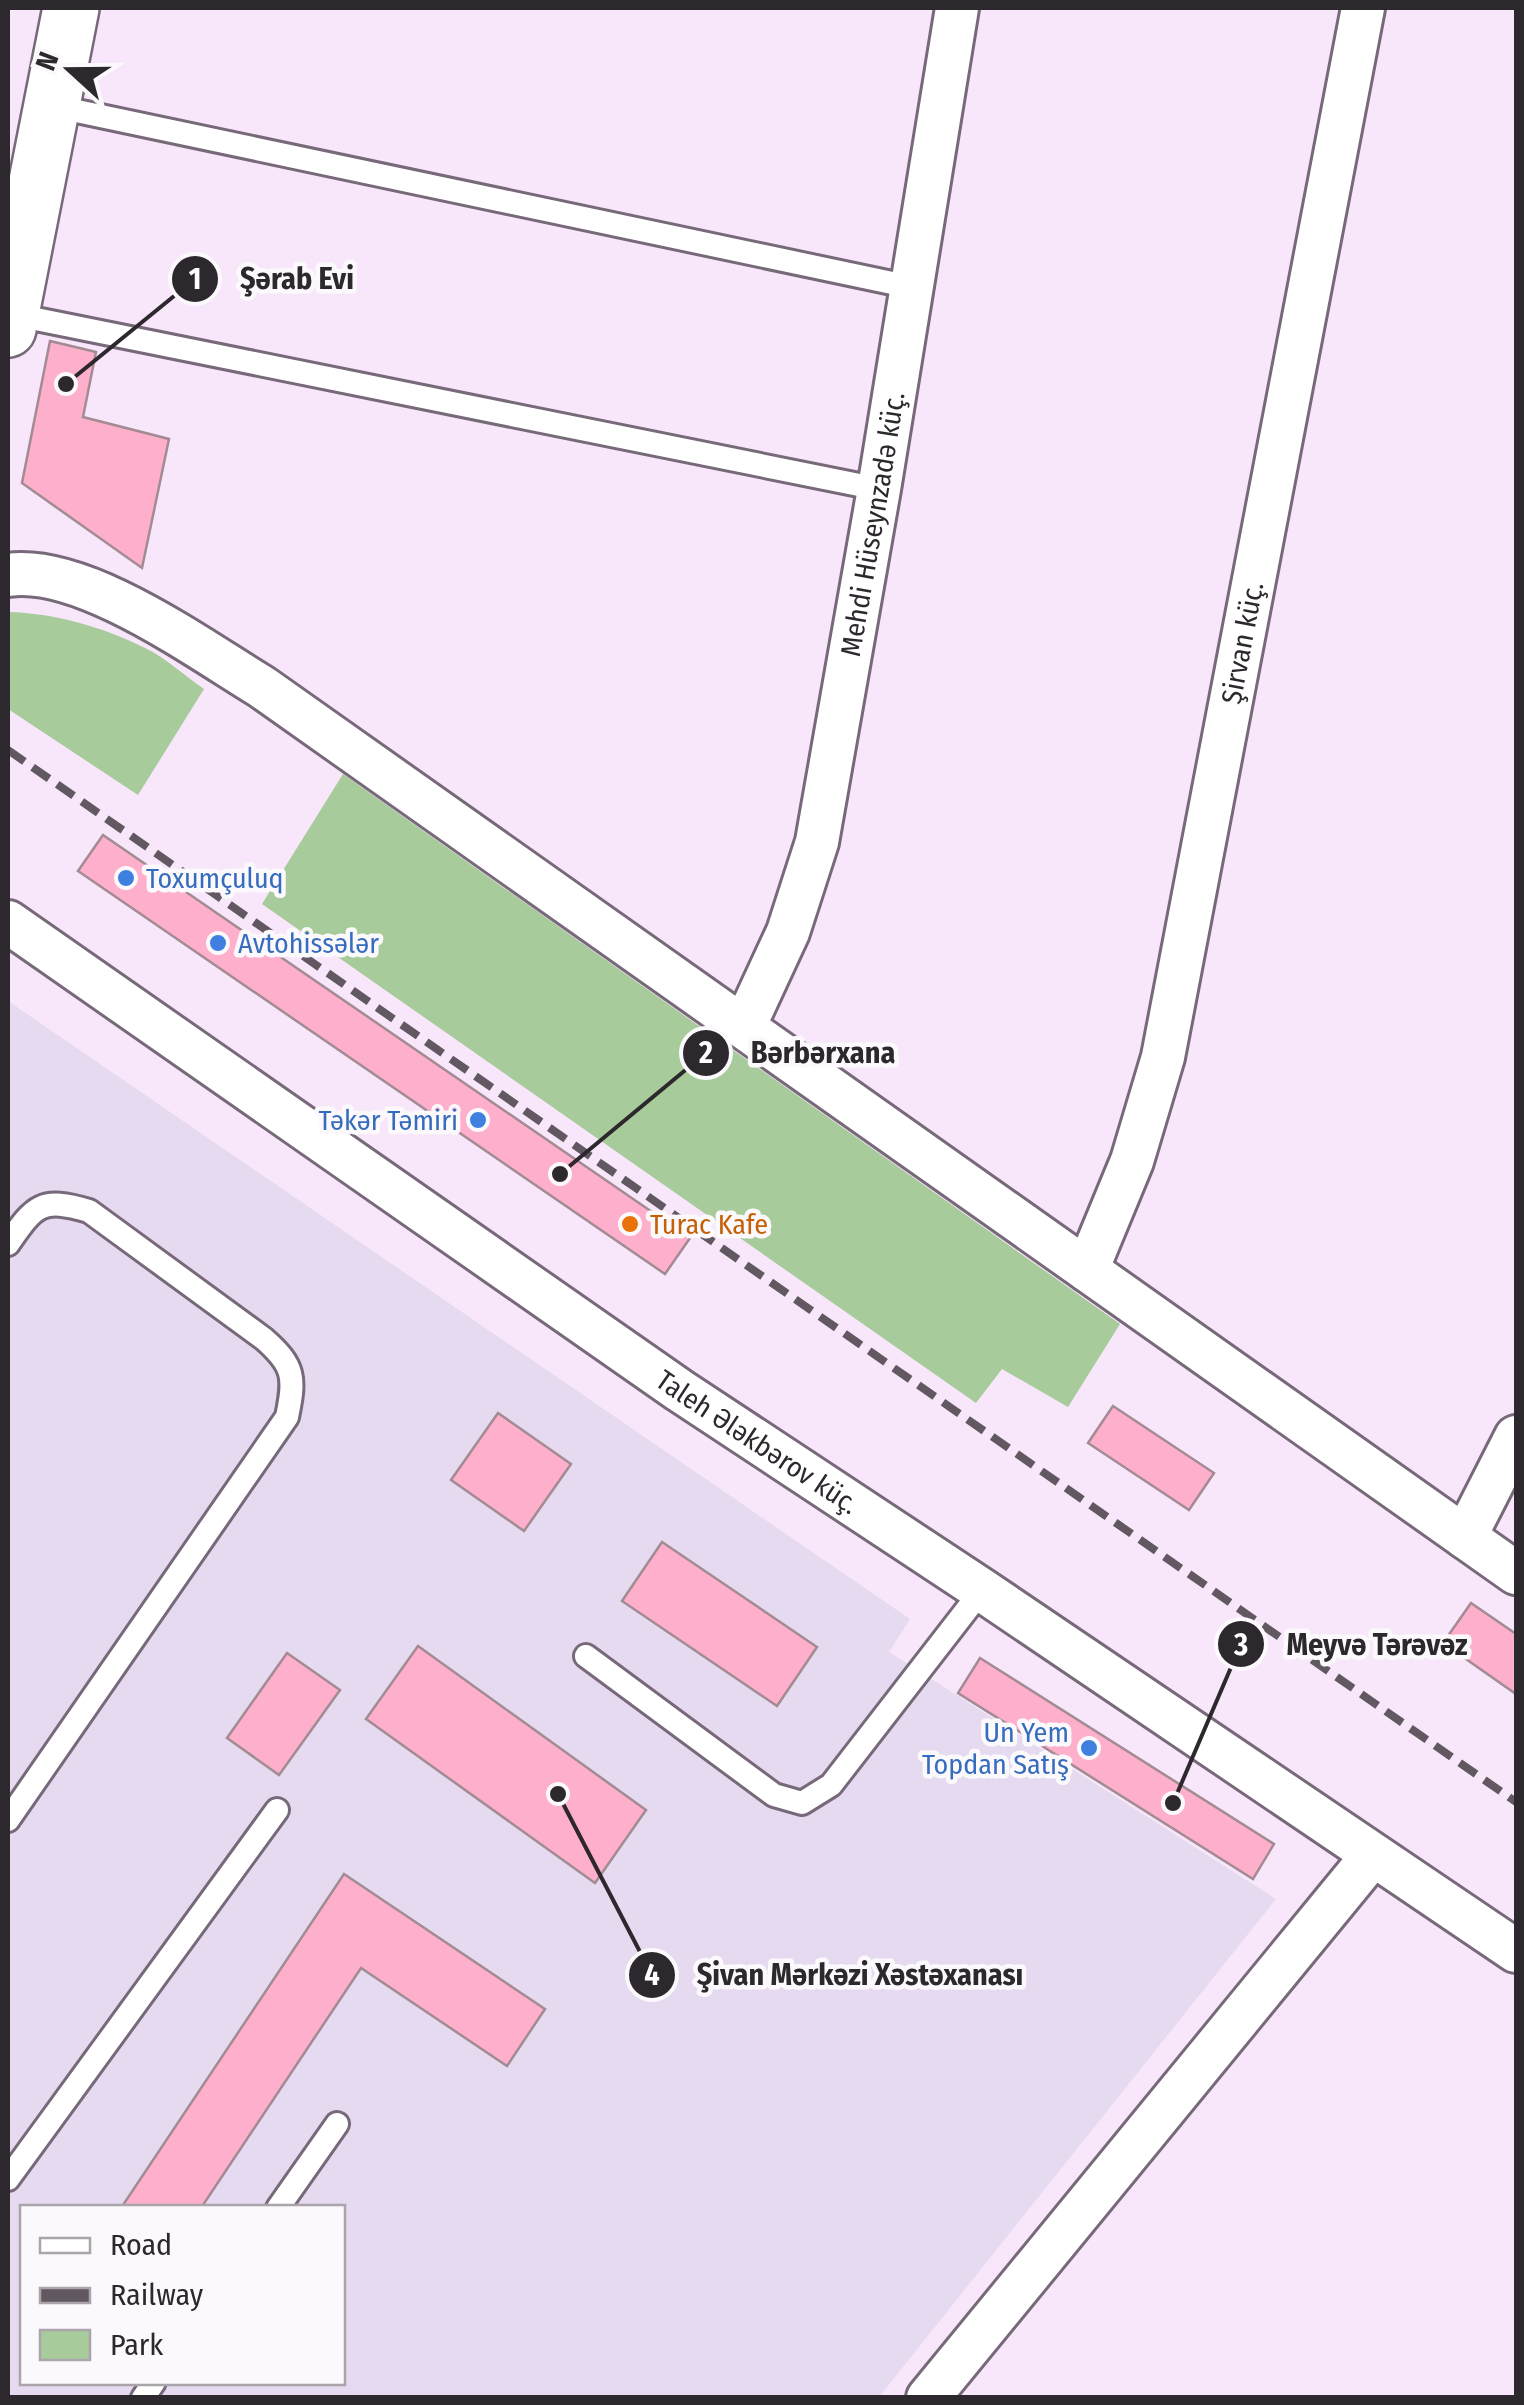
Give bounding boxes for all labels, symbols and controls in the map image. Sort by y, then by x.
north arrow [20,20,120,120]
text: N [29,47,66,75]
callout: Şərab Evi [170,249,374,309]
text: 1 [189,261,201,297]
text: Şərab Evi [240,261,354,297]
street label: Mehdi Hüseynzadə küç. [834,390,911,659]
street label: Şirvan küç. [1215,579,1270,707]
place label: Toxumçuluq [146,862,284,895]
marker: Toxumçuluq [115,867,137,889]
place label: Avtohissələr [238,927,379,960]
marker: Avtohissələr [207,932,229,954]
callout: Bərbərxana [681,1023,915,1083]
text: 2 [698,1035,713,1071]
text: Bərbərxana [751,1035,895,1071]
place label: Təkər Təmiri [319,1104,458,1137]
marker: Təkər Təmiri [467,1109,489,1131]
place label: Turac Kafe [650,1208,768,1241]
marker: Turac Kafe [619,1213,641,1235]
street label: Taleh Ələkbərov küç. [650,1363,865,1521]
callout: Meyvə Tərəvəz [1216,1614,1487,1674]
text: 3 [1233,1627,1248,1663]
text: Meyvə Tərəvəz [1286,1627,1468,1663]
place label: Un Yem Topdan Satış [922,1716,1069,1781]
marker: Un Yem Topdan Satış [1078,1737,1100,1759]
callout: Şivan Mərkəzi Xəstəxanası [627,1945,1043,2005]
text: 4 [644,1957,660,1993]
text: Şivan Mərkəzi Xəstəxanası [697,1957,1023,1993]
legend [20,2205,345,2385]
text: Road [110,2227,172,2263]
text: Railway [110,2277,204,2313]
text: Park [110,2327,163,2363]

